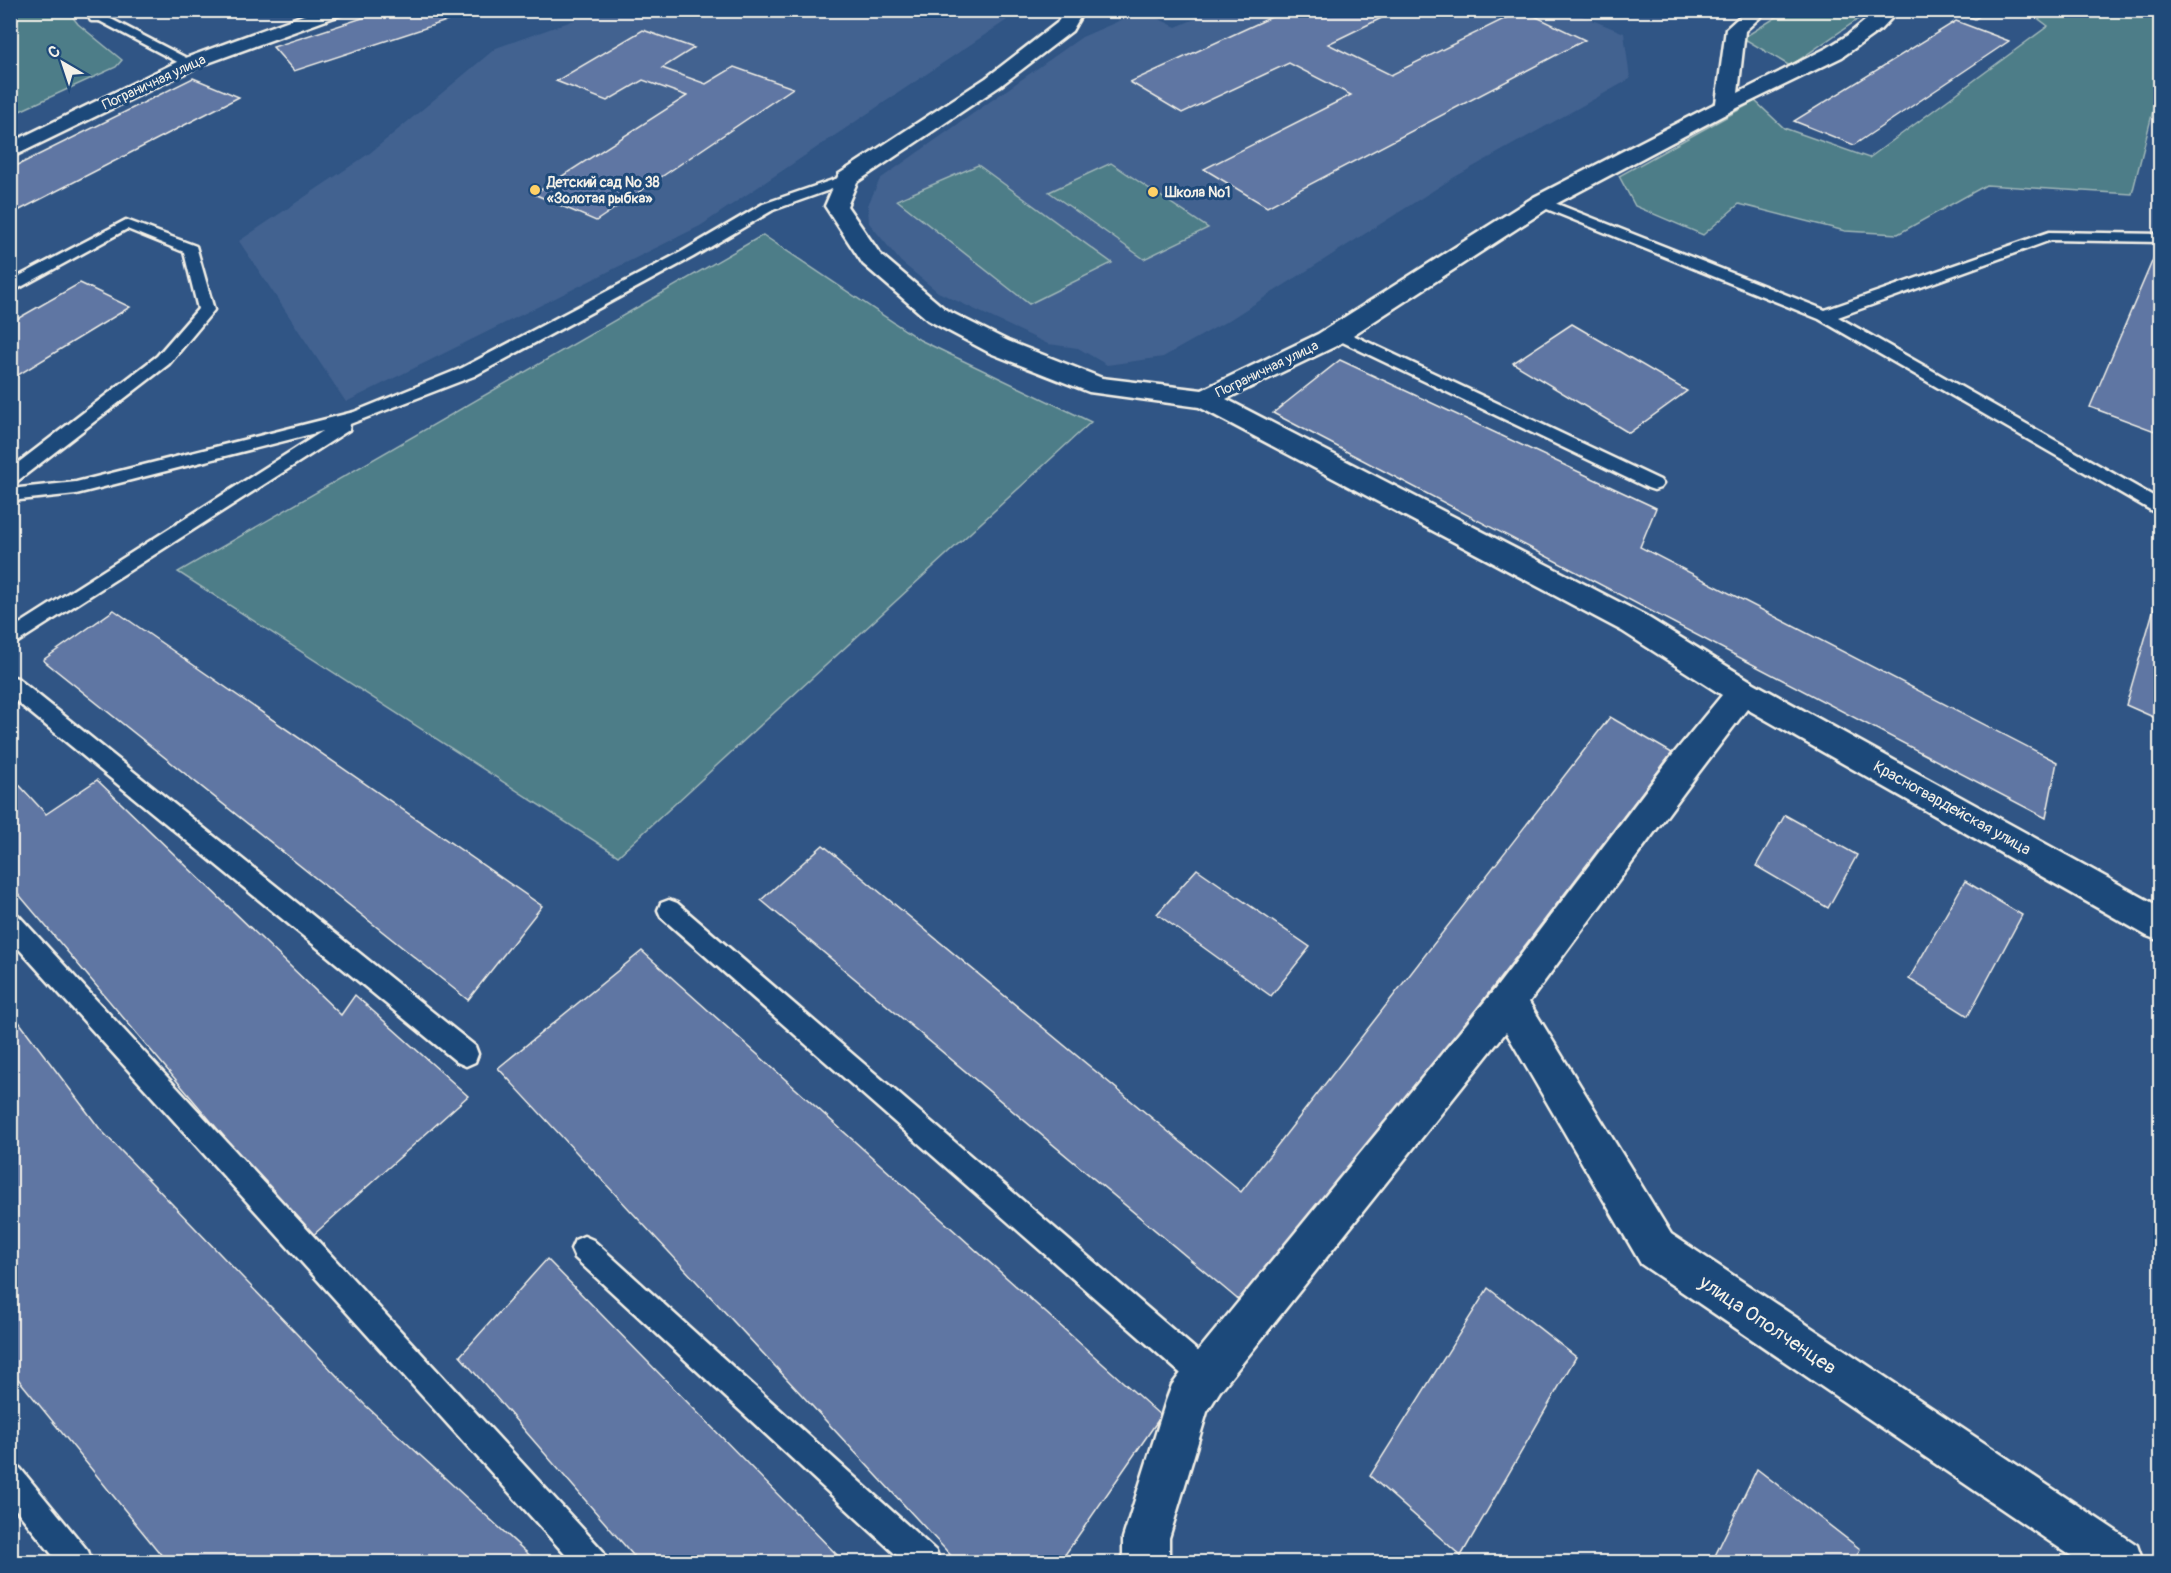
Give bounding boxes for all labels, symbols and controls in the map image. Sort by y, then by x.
north arrow [33,33,93,93]
text: С [44,41,64,63]
street label: Пограничная улица [100,51,208,113]
place label: Детский сад № 38 «Золотая рыбка» [546,174,660,207]
marker: Детский сад № 38 «Золотая рыбка» [528,183,542,197]
place label: Школа №1 [1164,184,1231,201]
marker: Школа №1 [1146,185,1160,199]
street label: Пограничная улица [1213,337,1321,401]
street label: Красногвардейская улица [1870,756,2034,860]
street label: улица Ополченцев [1694,1269,1842,1380]

